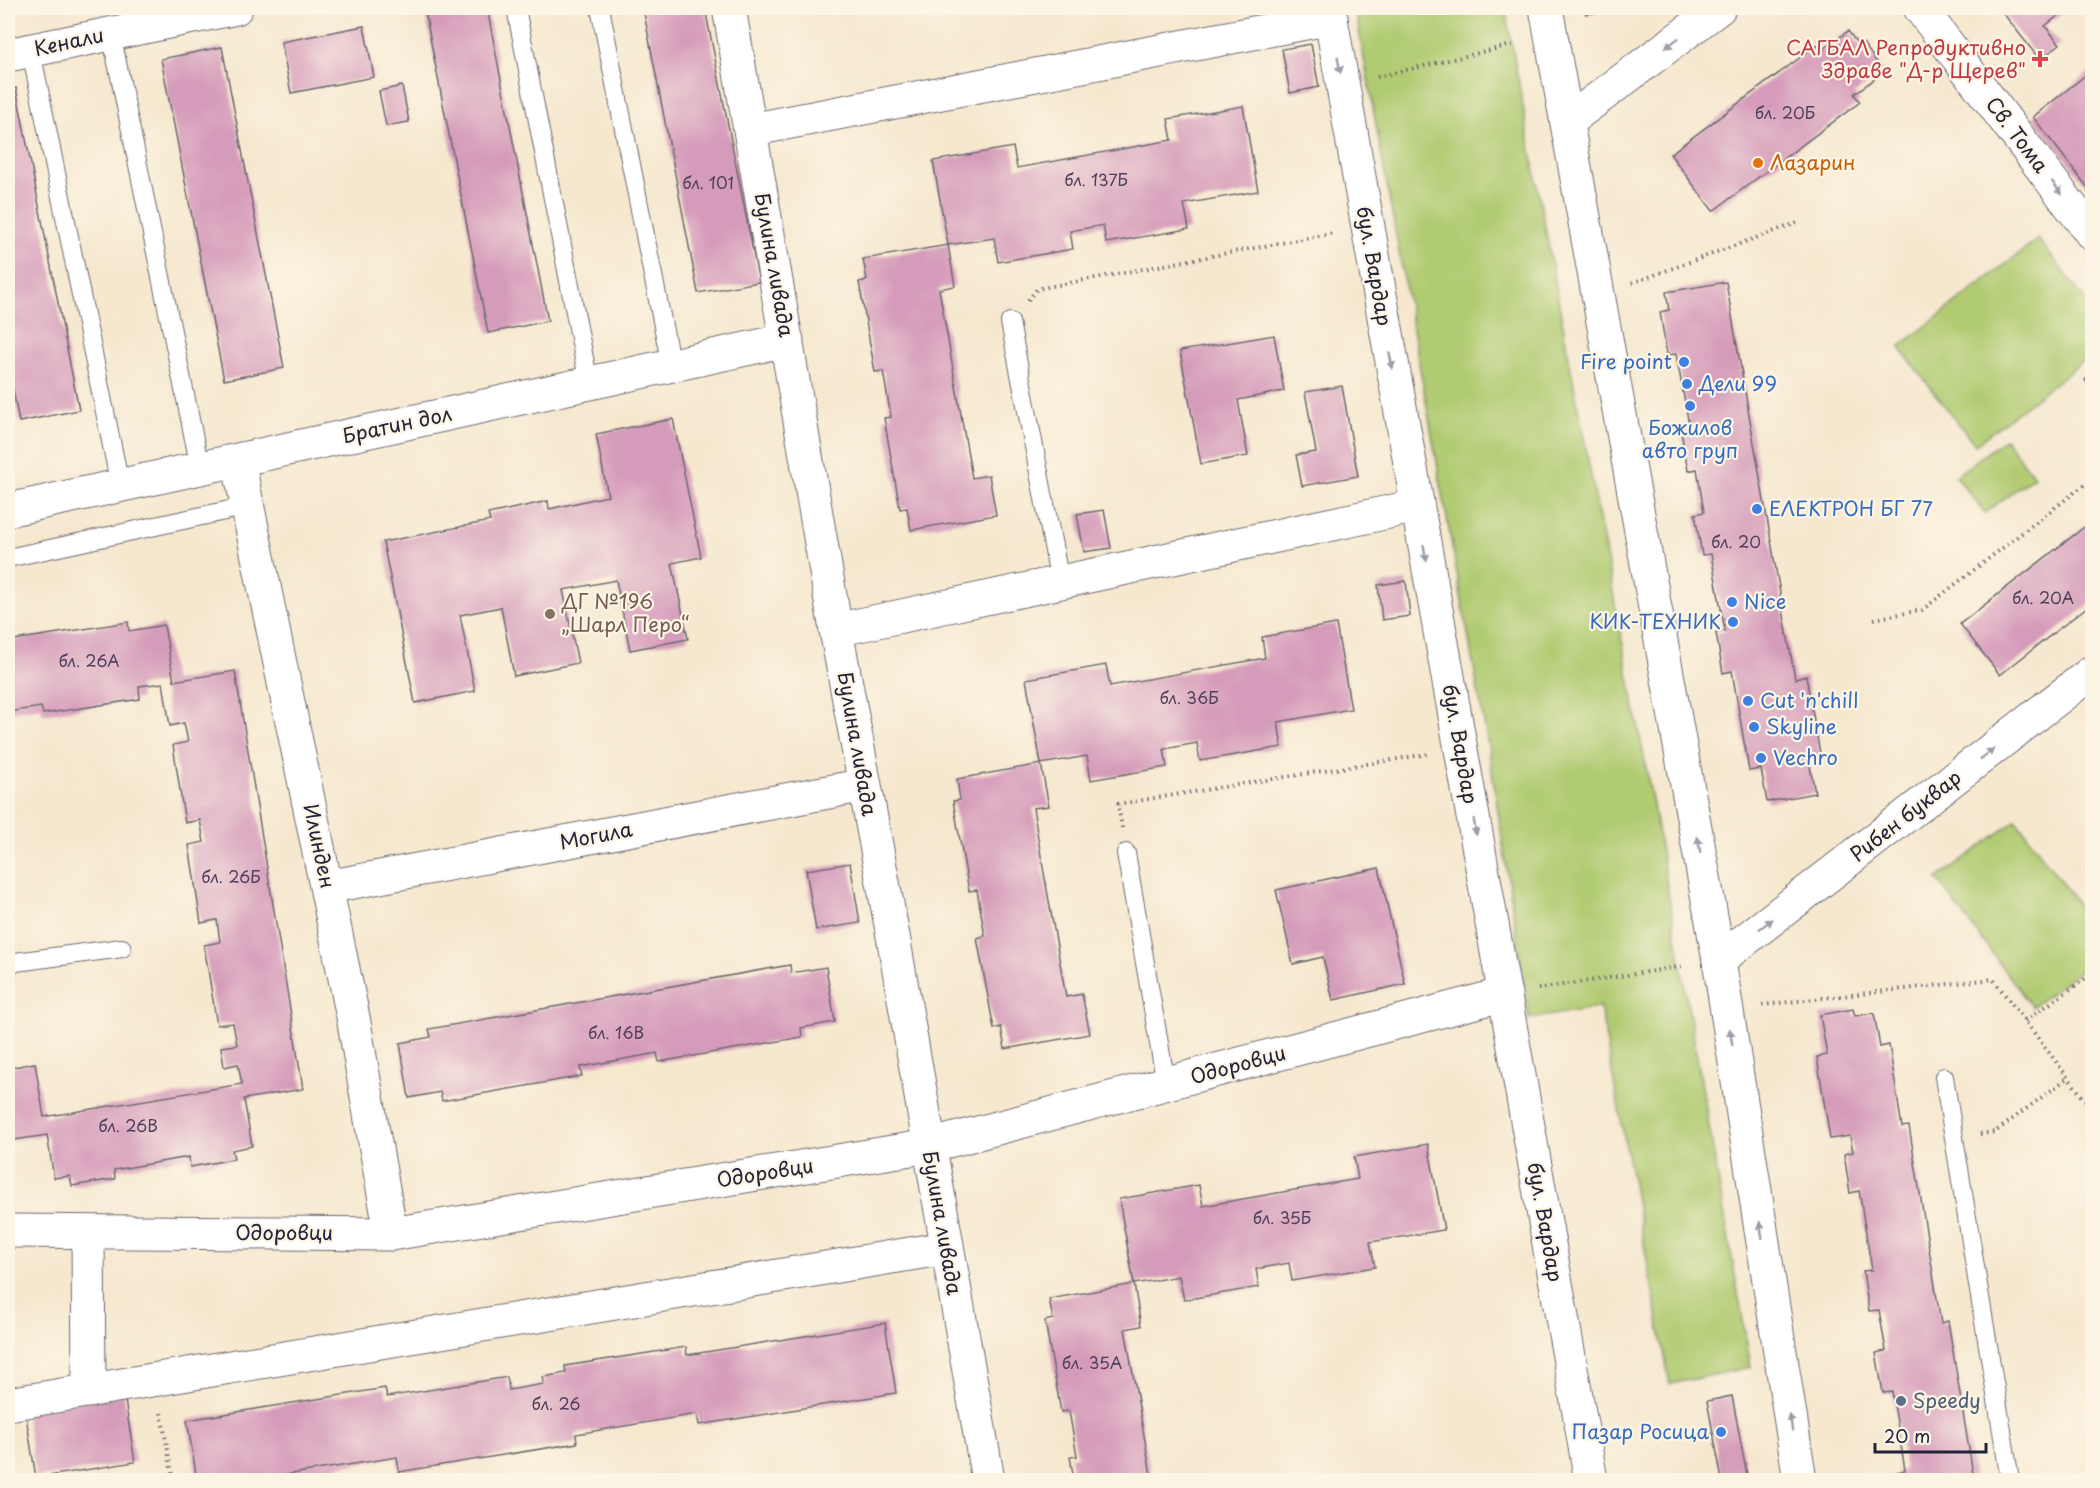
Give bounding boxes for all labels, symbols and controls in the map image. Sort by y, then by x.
street label: Кенали [31,19,106,63]
place label: САГБАЛ Репродуктивно Здраве "Д-р Щерев" [1786,32,2026,85]
one-way arrow [1664,36,1679,48]
marker: САГБАЛ Репродуктивно Здраве "Д-р Щерев" [2031,50,2049,68]
one-way arrow [1335,56,1344,75]
street label: Св. Тома [1979,90,2057,179]
house number: бл. 20Б [1755,100,1815,124]
place label: Лазарин [1770,147,1855,177]
marker: Лазарин [1751,156,1765,170]
house number: бл. 137Б [1064,167,1128,191]
house number: бл. 101 [682,170,734,194]
one-way arrow [2051,180,2063,195]
street label: Булина ливада [748,191,802,340]
street label: бул. Вардар [1350,204,1400,328]
place label: Fire point [1580,346,1672,376]
one-way arrow [1387,351,1396,370]
marker: Fire point [1677,355,1691,369]
place label: Дели 99 [1698,368,1777,398]
marker: Дели 99 [1680,377,1694,391]
street label: Братин дол [339,398,454,450]
marker: Божилов авто груп [1683,399,1697,413]
place label: Божилов авто груп [1642,412,1738,465]
place label: ЕЛЕКТРОН БГ 77 [1769,493,1933,523]
marker: ЕЛЕКТРОН БГ 77 [1750,502,1764,516]
house number: бл. 20 [1711,529,1761,553]
one-way arrow [1421,543,1430,562]
house number: бл. 20А [2012,585,2074,609]
place label: ДГ №196 „Шарл Перо“ [561,586,689,639]
place label: Nice [1744,586,1786,616]
marker: Nice [1725,595,1739,609]
place label: КИК-ТЕХНИК [1589,606,1721,636]
marker: ДГ №196 „Шарл Перо“ [543,607,557,621]
marker: КИК-ТЕХНИК [1726,615,1740,629]
house number: бл. 26А [58,648,120,672]
street label: Булина ливада [831,670,885,819]
street label: бул. Вардар [1436,682,1486,806]
house number: бл. 36Б [1159,685,1219,709]
place label: Cut 'n'chill [1760,685,1858,715]
marker: Cut 'n'chill [1741,694,1755,708]
place label: Skyline [1766,711,1837,741]
marker: Skyline [1747,720,1761,734]
place label: Vechro [1773,742,1838,772]
one-way arrow [1979,748,1995,761]
marker: Vechro [1754,751,1768,765]
street label: Рибен буквар [1843,762,1967,868]
street label: Илинден [296,801,344,891]
street label: Могила [557,813,635,857]
one-way arrow [1470,818,1479,837]
one-way arrow [1694,835,1703,854]
house number: бл. 26Б [201,864,261,888]
one-way arrow [1758,919,1773,931]
house number: бл. 16В [588,1020,644,1044]
one-way arrow [1727,1028,1736,1047]
street label: Одоровци [1187,1037,1289,1091]
house number: бл. 26В [98,1113,158,1137]
street label: Булина ливада [916,1149,970,1298]
street label: Одоровци [714,1150,815,1194]
street label: бул. Вардар [1521,1160,1571,1284]
house number: бл. 35Б [1253,1205,1311,1229]
street label: Одоровци [235,1217,333,1247]
one-way arrow [1756,1220,1765,1239]
house number: бл. 35А [1062,1350,1122,1374]
place label: Speedy [1913,1385,1981,1415]
house number: бл. 26 [532,1391,581,1415]
marker: Speedy [1894,1394,1908,1408]
one-way arrow [1786,1413,1795,1432]
place label: Пазар Росица [1572,1416,1709,1446]
scale bar [1875,1416,1986,1454]
text: 20 m [1884,1422,1930,1449]
marker: Пазар Росица [1714,1425,1728,1439]

